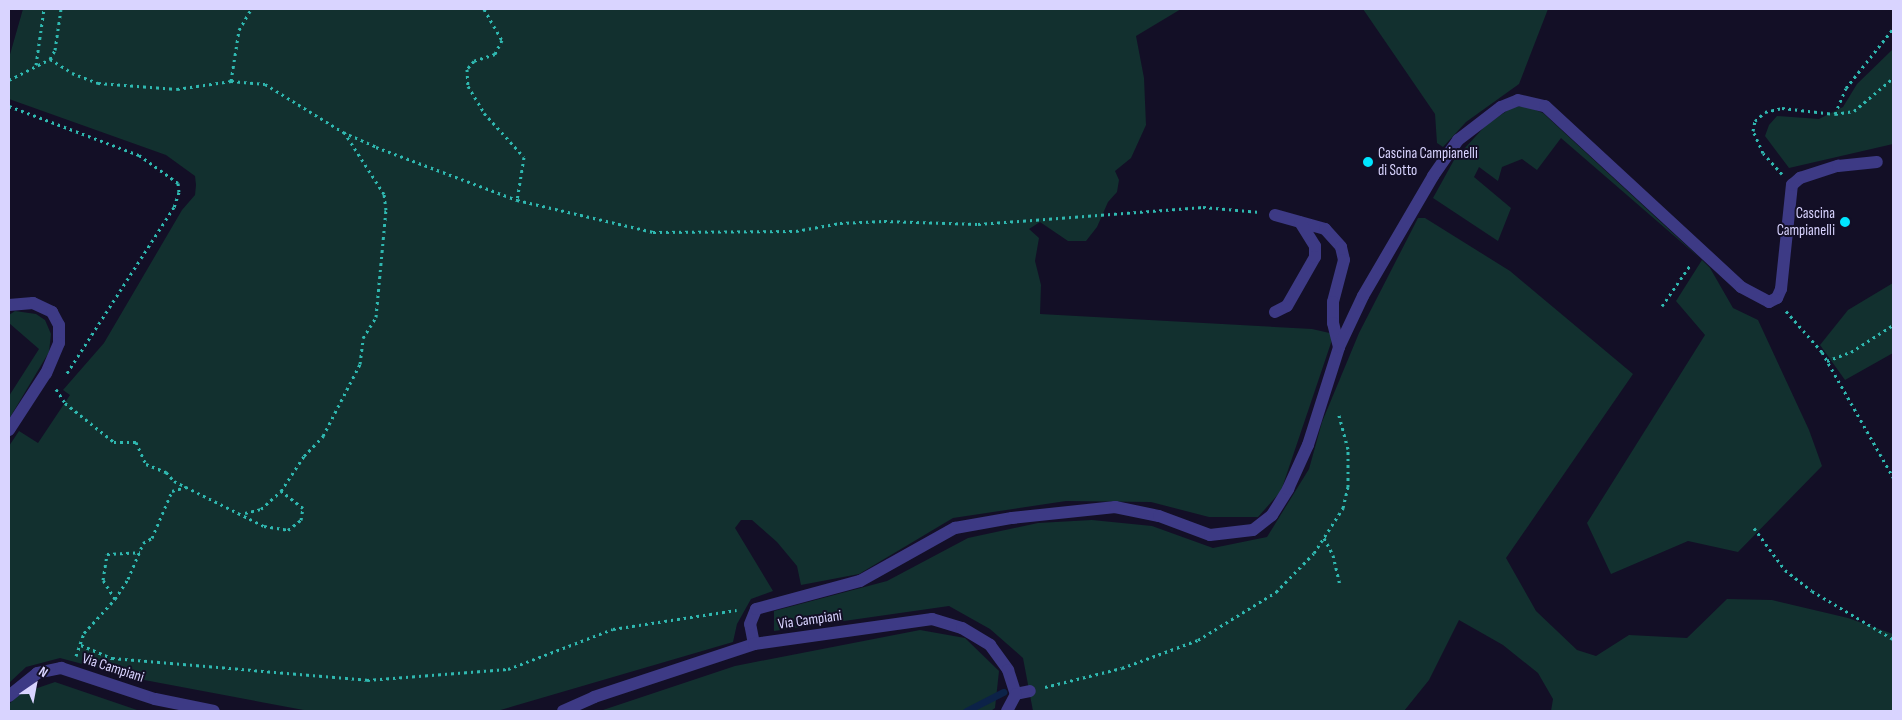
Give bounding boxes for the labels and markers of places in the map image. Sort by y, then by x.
place label: Cascina Campianelli di Sotto [1378,144,1478,179]
marker: Cascina Campianelli di Sotto [1362,156,1374,168]
place label: Cascina Campianelli [1777,204,1835,239]
marker: Cascina Campianelli [1839,216,1851,228]

